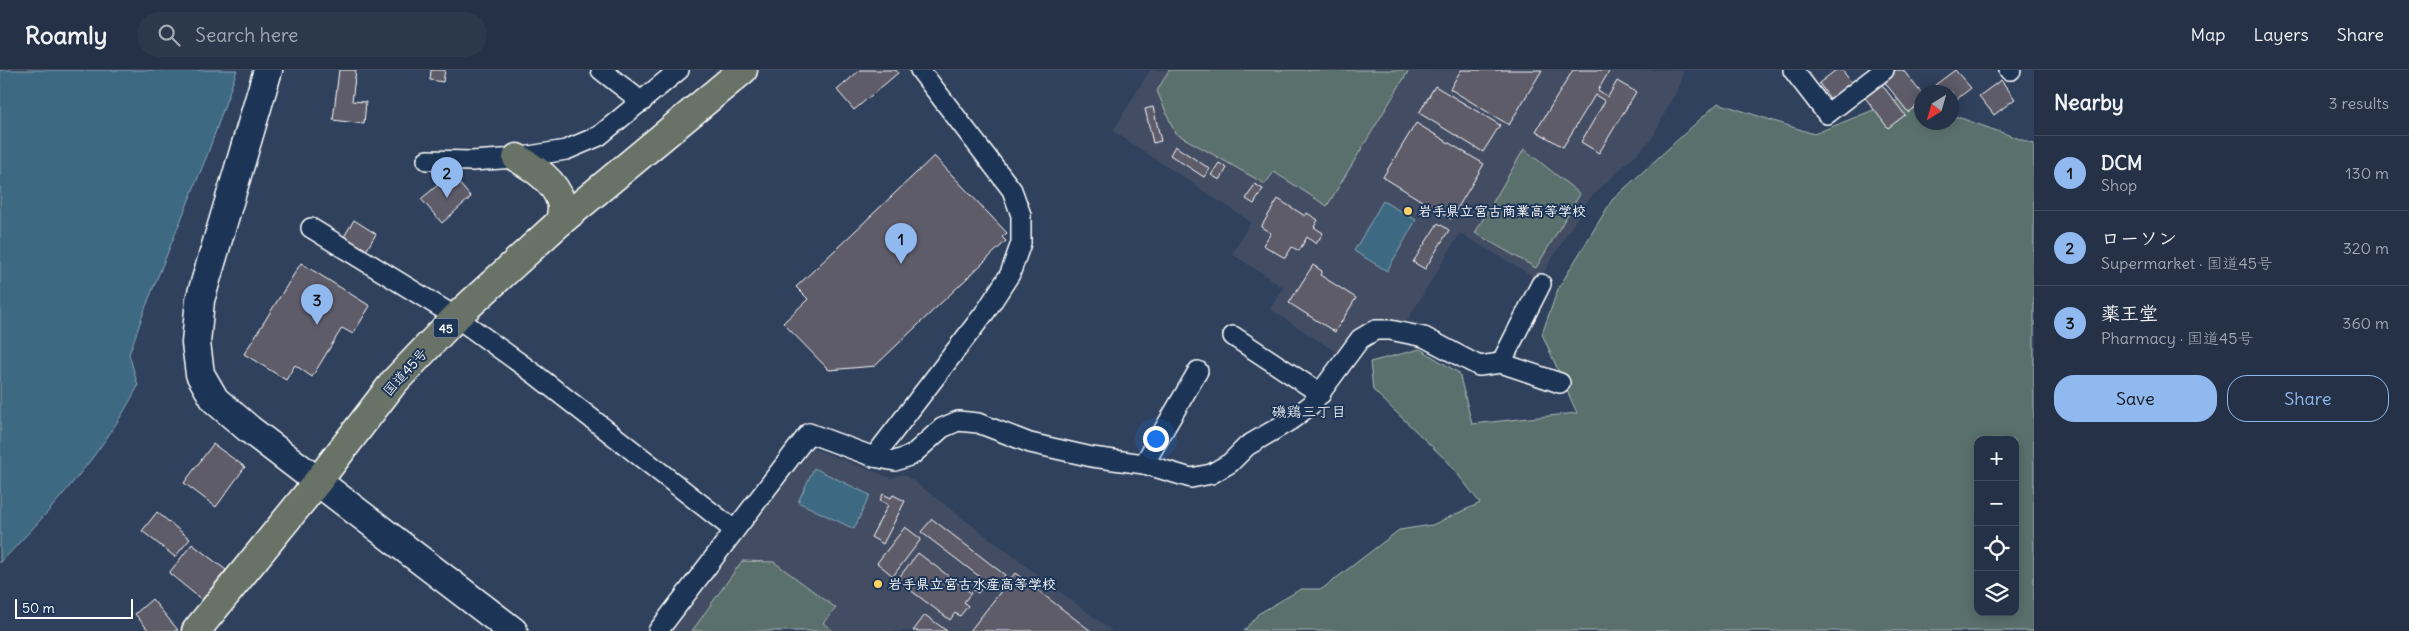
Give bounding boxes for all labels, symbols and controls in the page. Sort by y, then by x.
search box [137,12,487,57]
text: Roamly [25,20,107,50]
icon: search [155,21,183,49]
text: Search here [195,23,298,47]
text: Map [2190,23,2225,46]
text: Layers [2253,23,2309,46]
text: Share [2337,23,2384,46]
north arrow [1914,85,1959,130]
text: Nearby [2054,89,2124,116]
text: 3 results [2329,93,2389,113]
text: DCM [2101,151,2142,175]
pin: 2 [431,157,463,198]
text: 1 [2067,163,2073,183]
text: 130 m [2345,163,2389,183]
text: Shop [2101,175,2137,195]
place label: 岩手県立宮古商業高等学校 [1418,202,1586,220]
marker: 岩手県立宮古商業高等学校 [1402,205,1414,217]
pin: 1 [885,223,917,264]
text: ローソン [2101,226,2177,250]
text: 2 [2066,238,2074,258]
text: 320 m [2343,238,2389,258]
text: Supermarket · 国道45号 [2101,253,2273,273]
pin: 3 [301,284,333,325]
text: 薬王堂 [2101,301,2158,325]
text: 3 [2065,313,2075,333]
text: 360 m [2342,313,2389,333]
road number: 45 [434,318,458,338]
text: Pharmacy · 国道45号 [2101,328,2253,348]
street label: 国道45号 [379,344,431,400]
button: Save [2054,375,2217,422]
button: Share [2227,375,2389,422]
district label: 磯鶏三丁目 [1271,402,1347,421]
your location [1143,426,1169,452]
map controls [1974,436,2019,616]
button: + [1974,436,2019,481]
button: − [1974,481,2019,526]
button: locate [1974,526,2019,571]
button: layers [1974,571,2019,616]
place label: 岩手県立宮古水産高等学校 [888,575,1056,593]
marker: 岩手県立宮古水産高等学校 [872,578,884,590]
scale bar [15,596,132,619]
text: 50 m [22,599,55,617]

